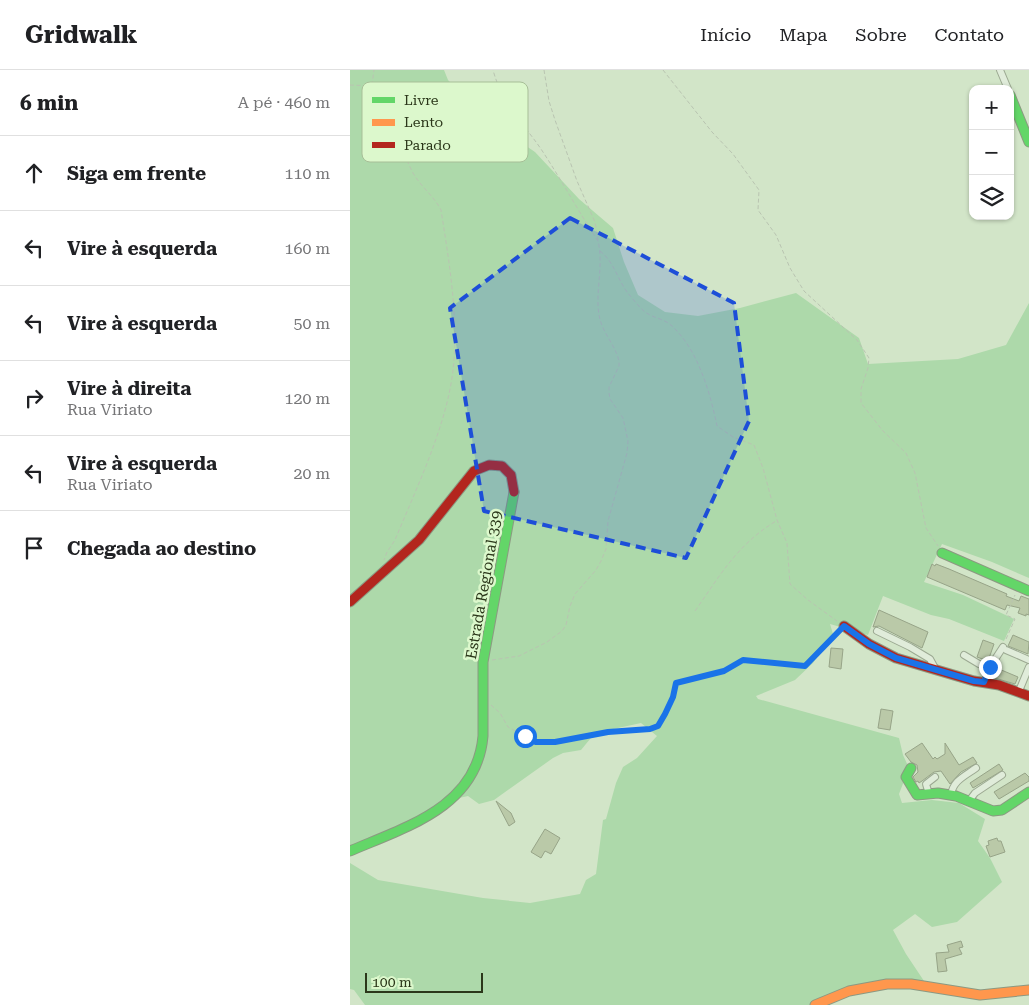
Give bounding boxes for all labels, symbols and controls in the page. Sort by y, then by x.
text: Gridwalk [25,21,137,49]
text: Início [700,24,751,45]
text: Mapa [779,24,827,45]
text: Sobre [855,24,907,45]
text: Contato [935,24,1004,45]
legend [362,82,528,162]
map controls [969,85,1014,220]
button: + [969,85,1014,130]
text: 6 min [20,91,78,115]
text: Livre [404,92,439,108]
text: A pé · 460 m [238,93,330,112]
text: Lento [404,114,443,130]
button: − [969,130,1014,175]
text: Parado [404,137,451,153]
icon: ahead [20,159,48,187]
text: Siga em frente [67,162,206,185]
text: 110 m [284,164,330,183]
button: layers [969,175,1014,220]
icon: left [20,234,48,262]
text: Vire à esquerda [67,237,217,260]
text: 160 m [284,239,330,258]
icon: left [20,309,48,337]
text: Vire à esquerda [67,312,217,335]
text: 50 m [293,314,330,333]
text: Vire à direita [67,377,191,400]
icon: right [20,384,48,412]
text: 120 m [284,389,330,408]
text: Rua Viriato [67,400,153,419]
text: Vire à esquerda [67,452,217,475]
icon: left [20,459,48,487]
text: 20 m [293,464,330,483]
text: Rua Viriato [67,475,153,494]
street label: Estrada Regional 339 [462,509,506,661]
icon: arrive [20,534,48,562]
text: Chegada ao destino [67,537,256,560]
route end [979,656,1002,679]
route start [514,725,537,748]
scale bar [365,970,482,993]
text: 100 m [372,974,412,990]

